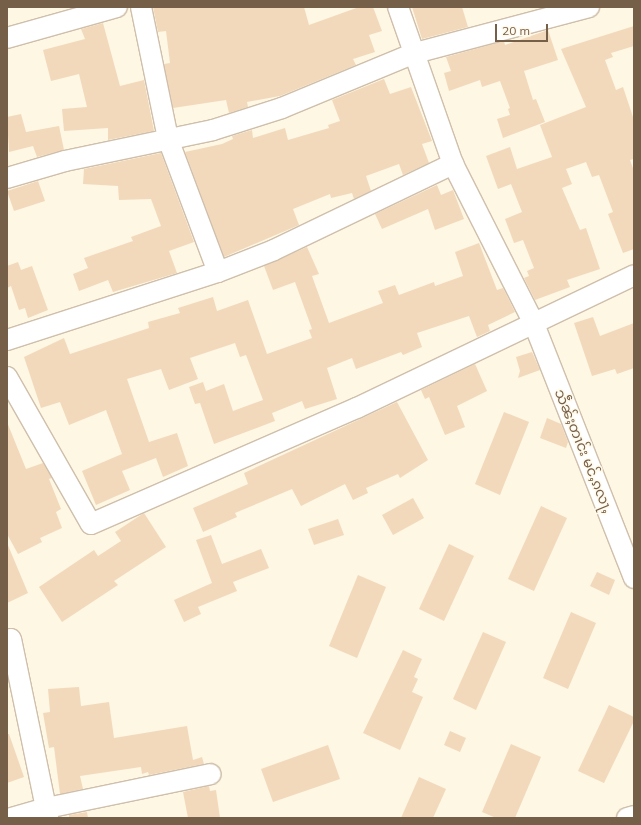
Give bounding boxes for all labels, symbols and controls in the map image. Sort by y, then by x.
scale bar [497,16,550,42]
text: 20 m [502,23,530,38]
street label: သဵၼ်ႈတၢင်း မင်ႇၵလႃႇ [551,386,617,516]

